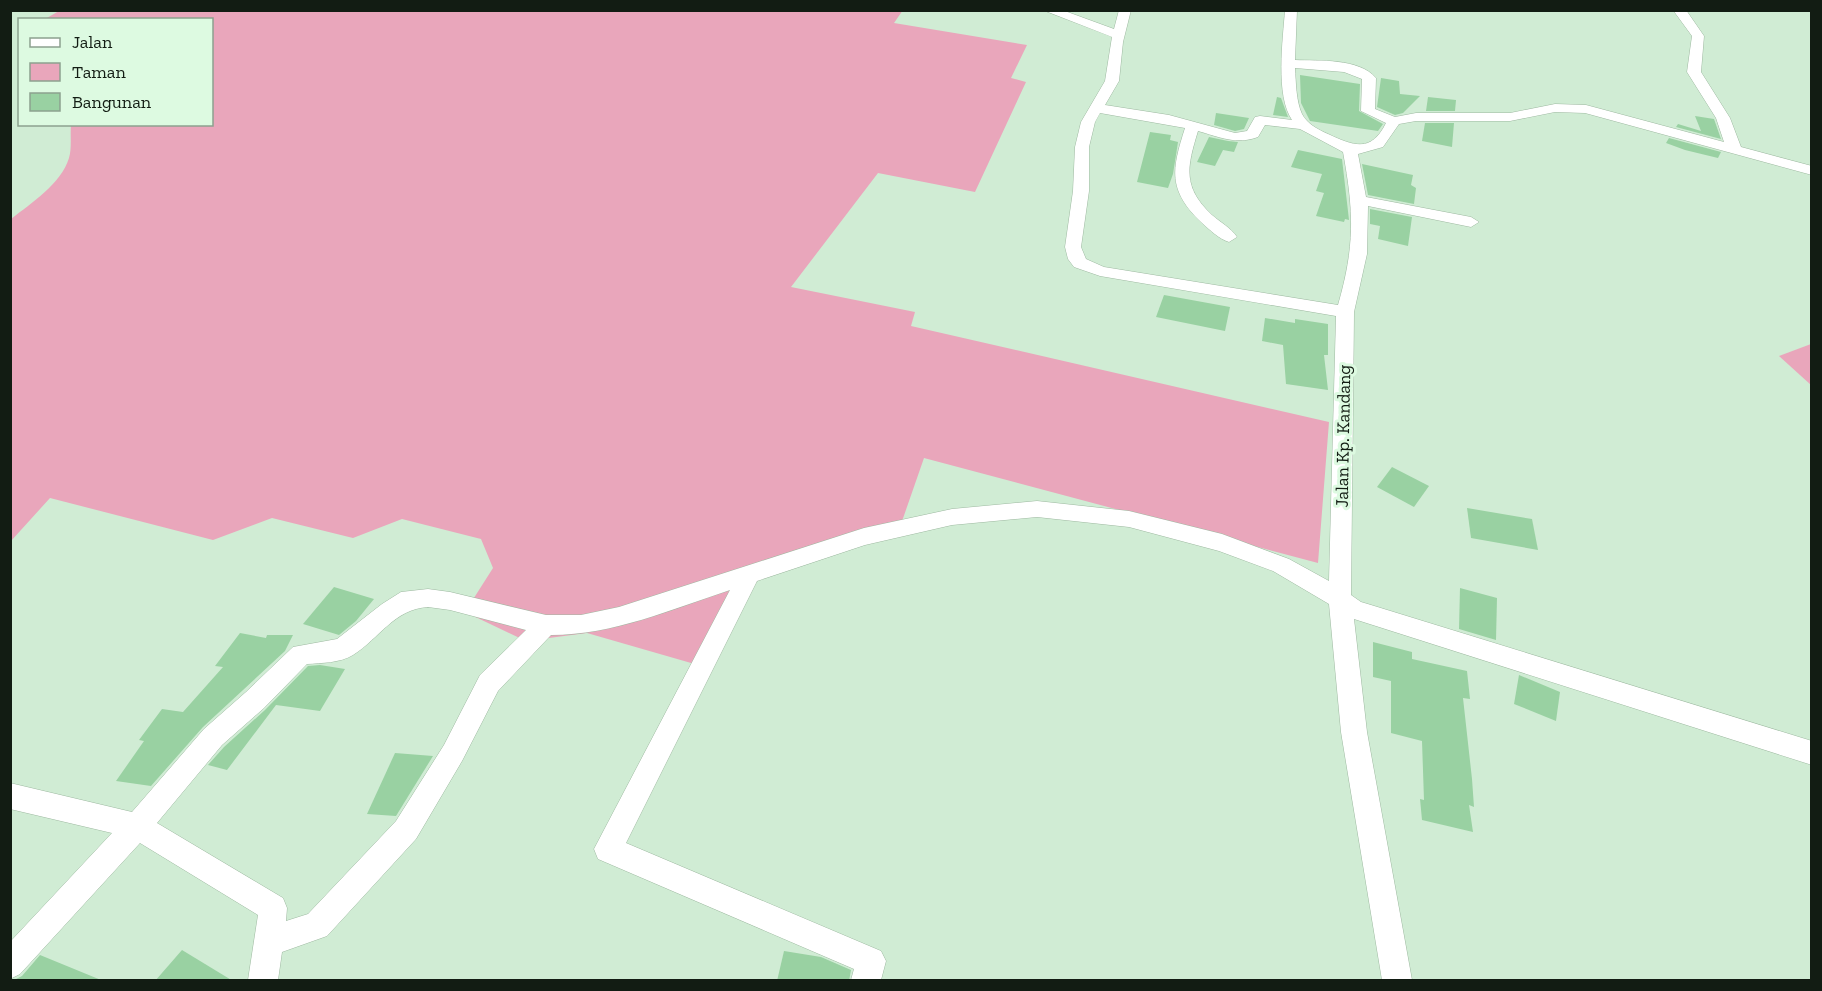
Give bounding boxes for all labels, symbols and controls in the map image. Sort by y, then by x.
legend [18,18,213,126]
text: Jalan [72,31,113,53]
text: Taman [72,61,127,83]
text: Bangunan [72,91,152,113]
street label: Jalan Kp. Kandang [1331,364,1355,508]

